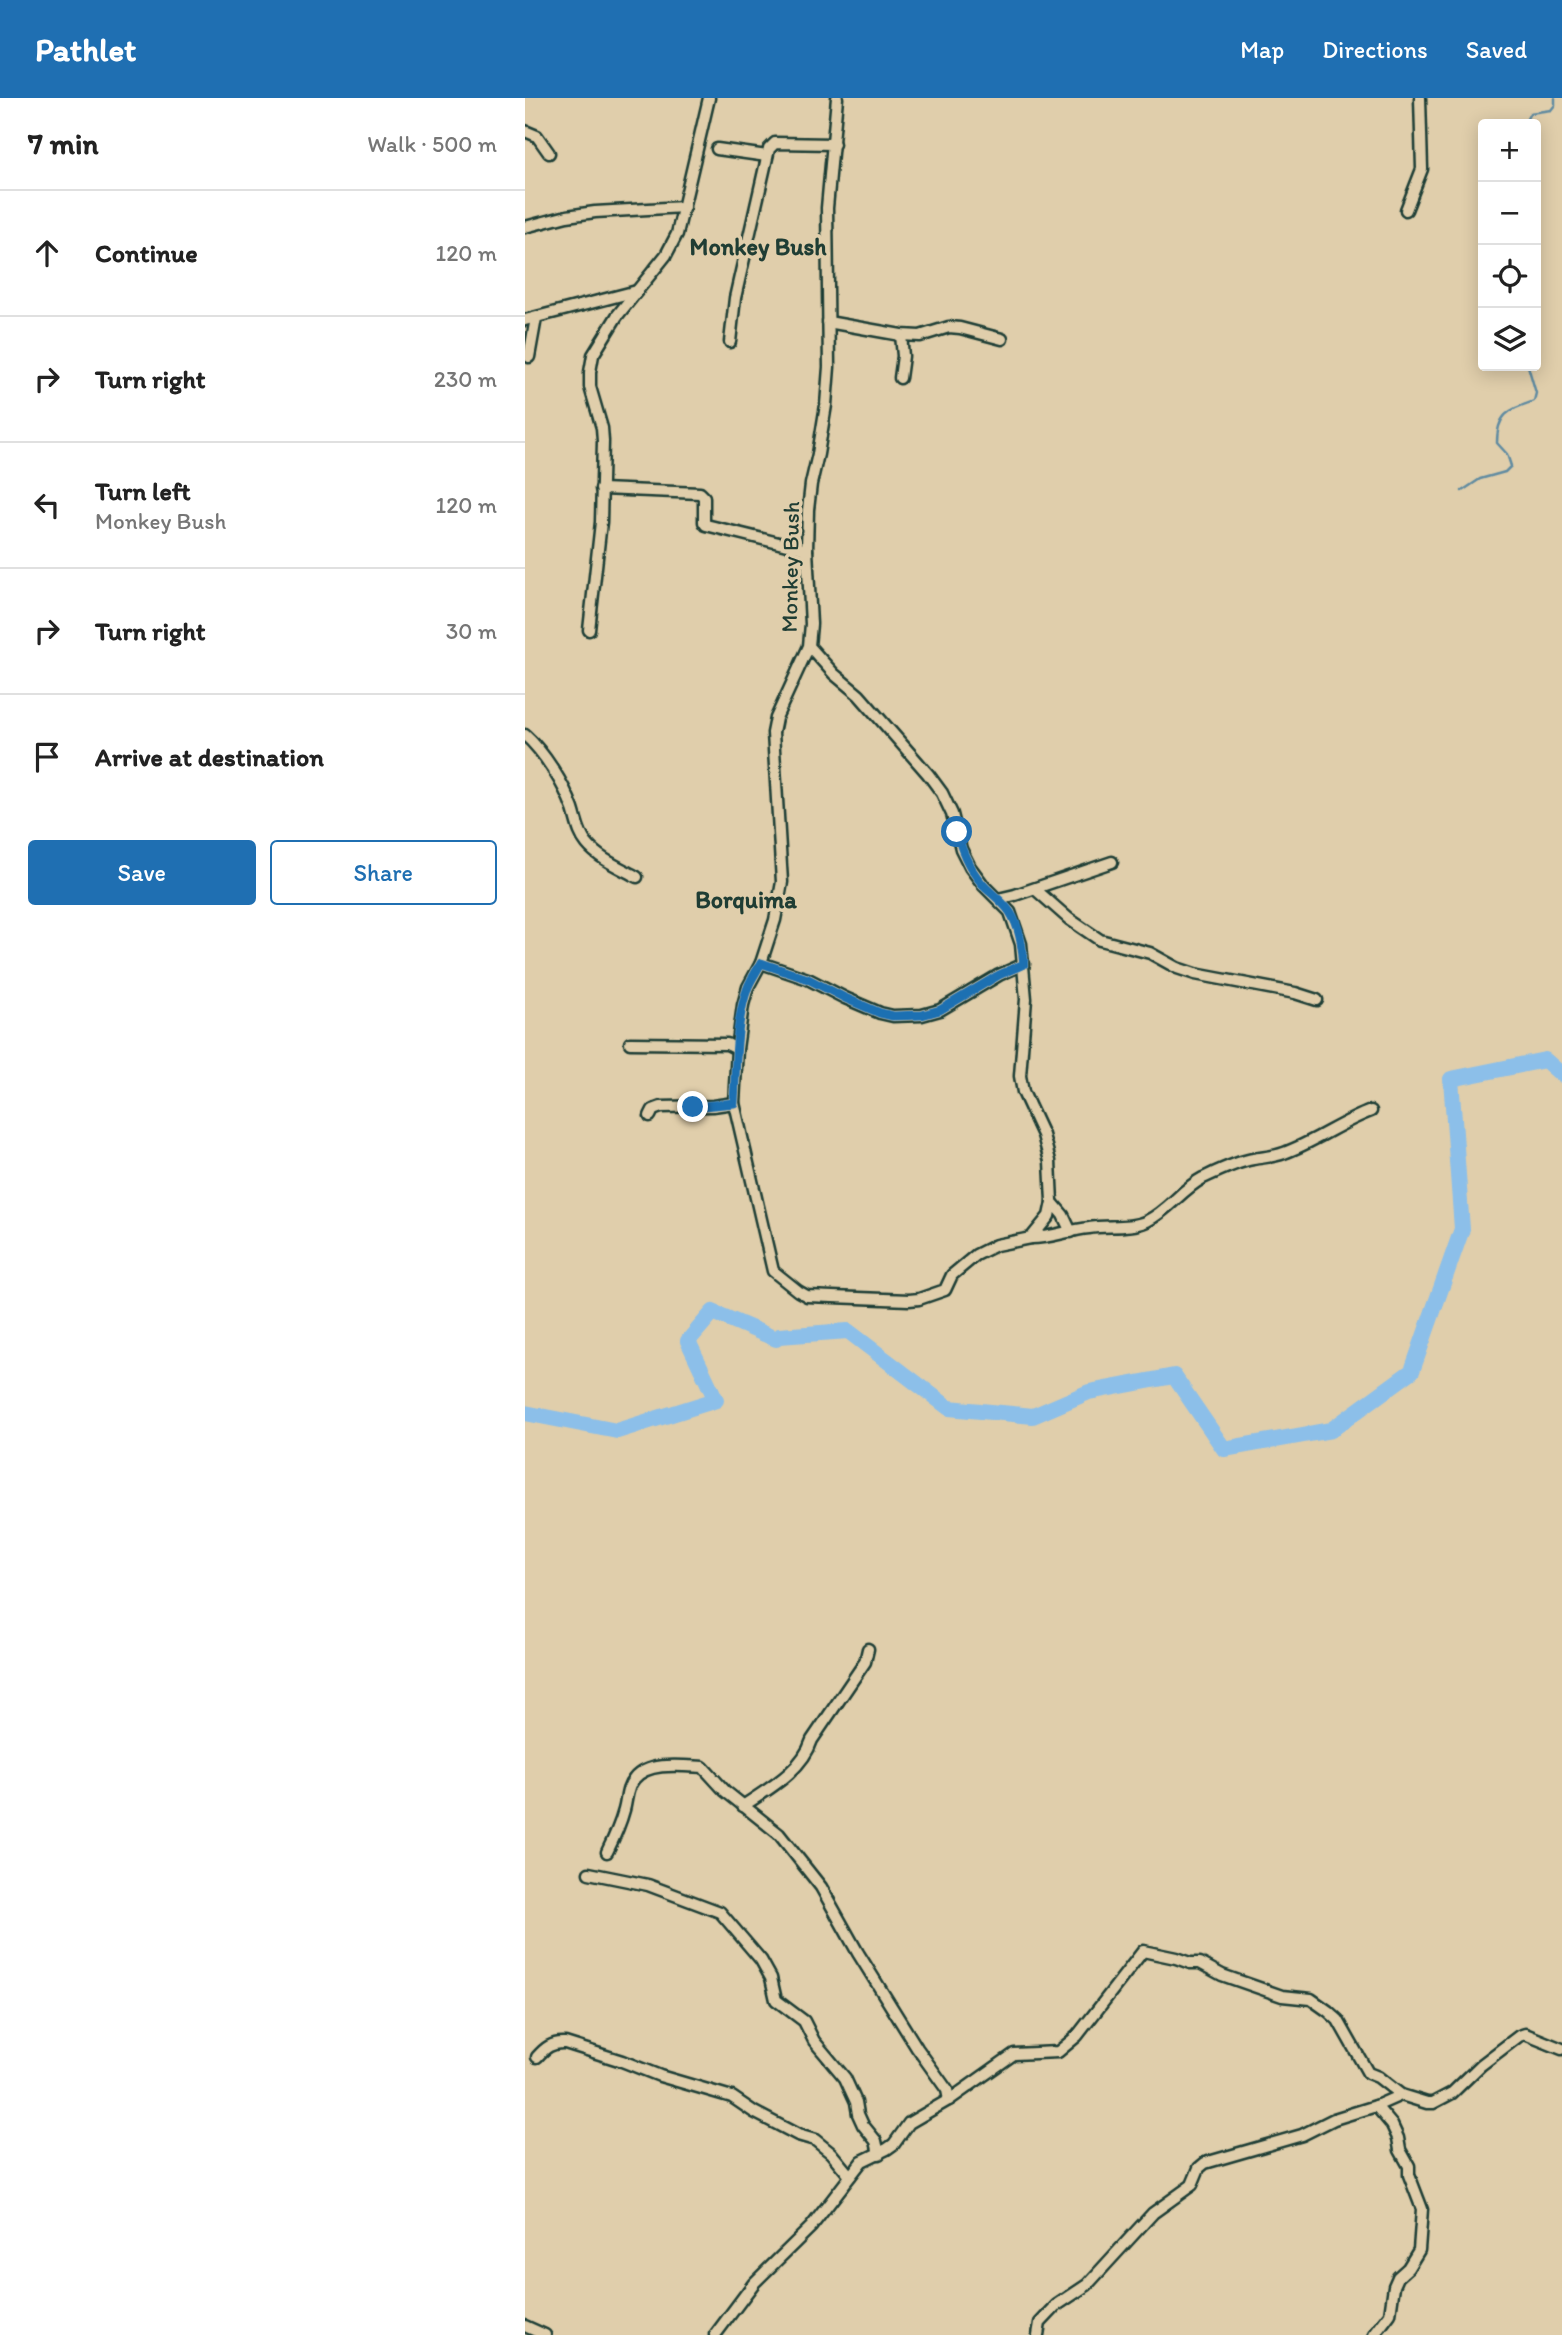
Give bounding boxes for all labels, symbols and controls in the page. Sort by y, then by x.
text: Pathlet [35,30,137,69]
text: Map [1240,35,1284,64]
text: Directions [1322,35,1428,64]
text: Saved [1466,35,1527,64]
map controls [1478,119,1541,371]
button: + [1478,119,1541,182]
text: 7 min [28,125,99,162]
text: Walk · 500 m [367,130,497,158]
button: − [1478,182,1541,245]
district label: Monkey Bush [690,232,827,262]
icon: ahead [28,234,66,272]
text: Continue [95,237,198,269]
text: 120 m [436,239,497,267]
button: locate [1478,245,1541,308]
button: layers [1478,308,1541,371]
icon: right [28,360,66,398]
text: Turn right [95,363,206,395]
text: 230 m [434,365,497,393]
text: Turn left [95,475,191,507]
icon: left [28,486,66,524]
text: 120 m [436,491,497,519]
street label: Monkey Bush [775,501,805,633]
text: Monkey Bush [95,507,226,535]
icon: right [28,612,66,650]
text: Turn right [95,615,206,647]
text: 30 m [446,617,497,645]
icon: arrive [28,738,66,776]
text: Arrive at destination [95,741,324,773]
route start [941,816,972,847]
button: Save [28,840,256,905]
button: Share [270,840,497,905]
district label: Borquima [695,885,797,915]
route end [677,1091,708,1122]

